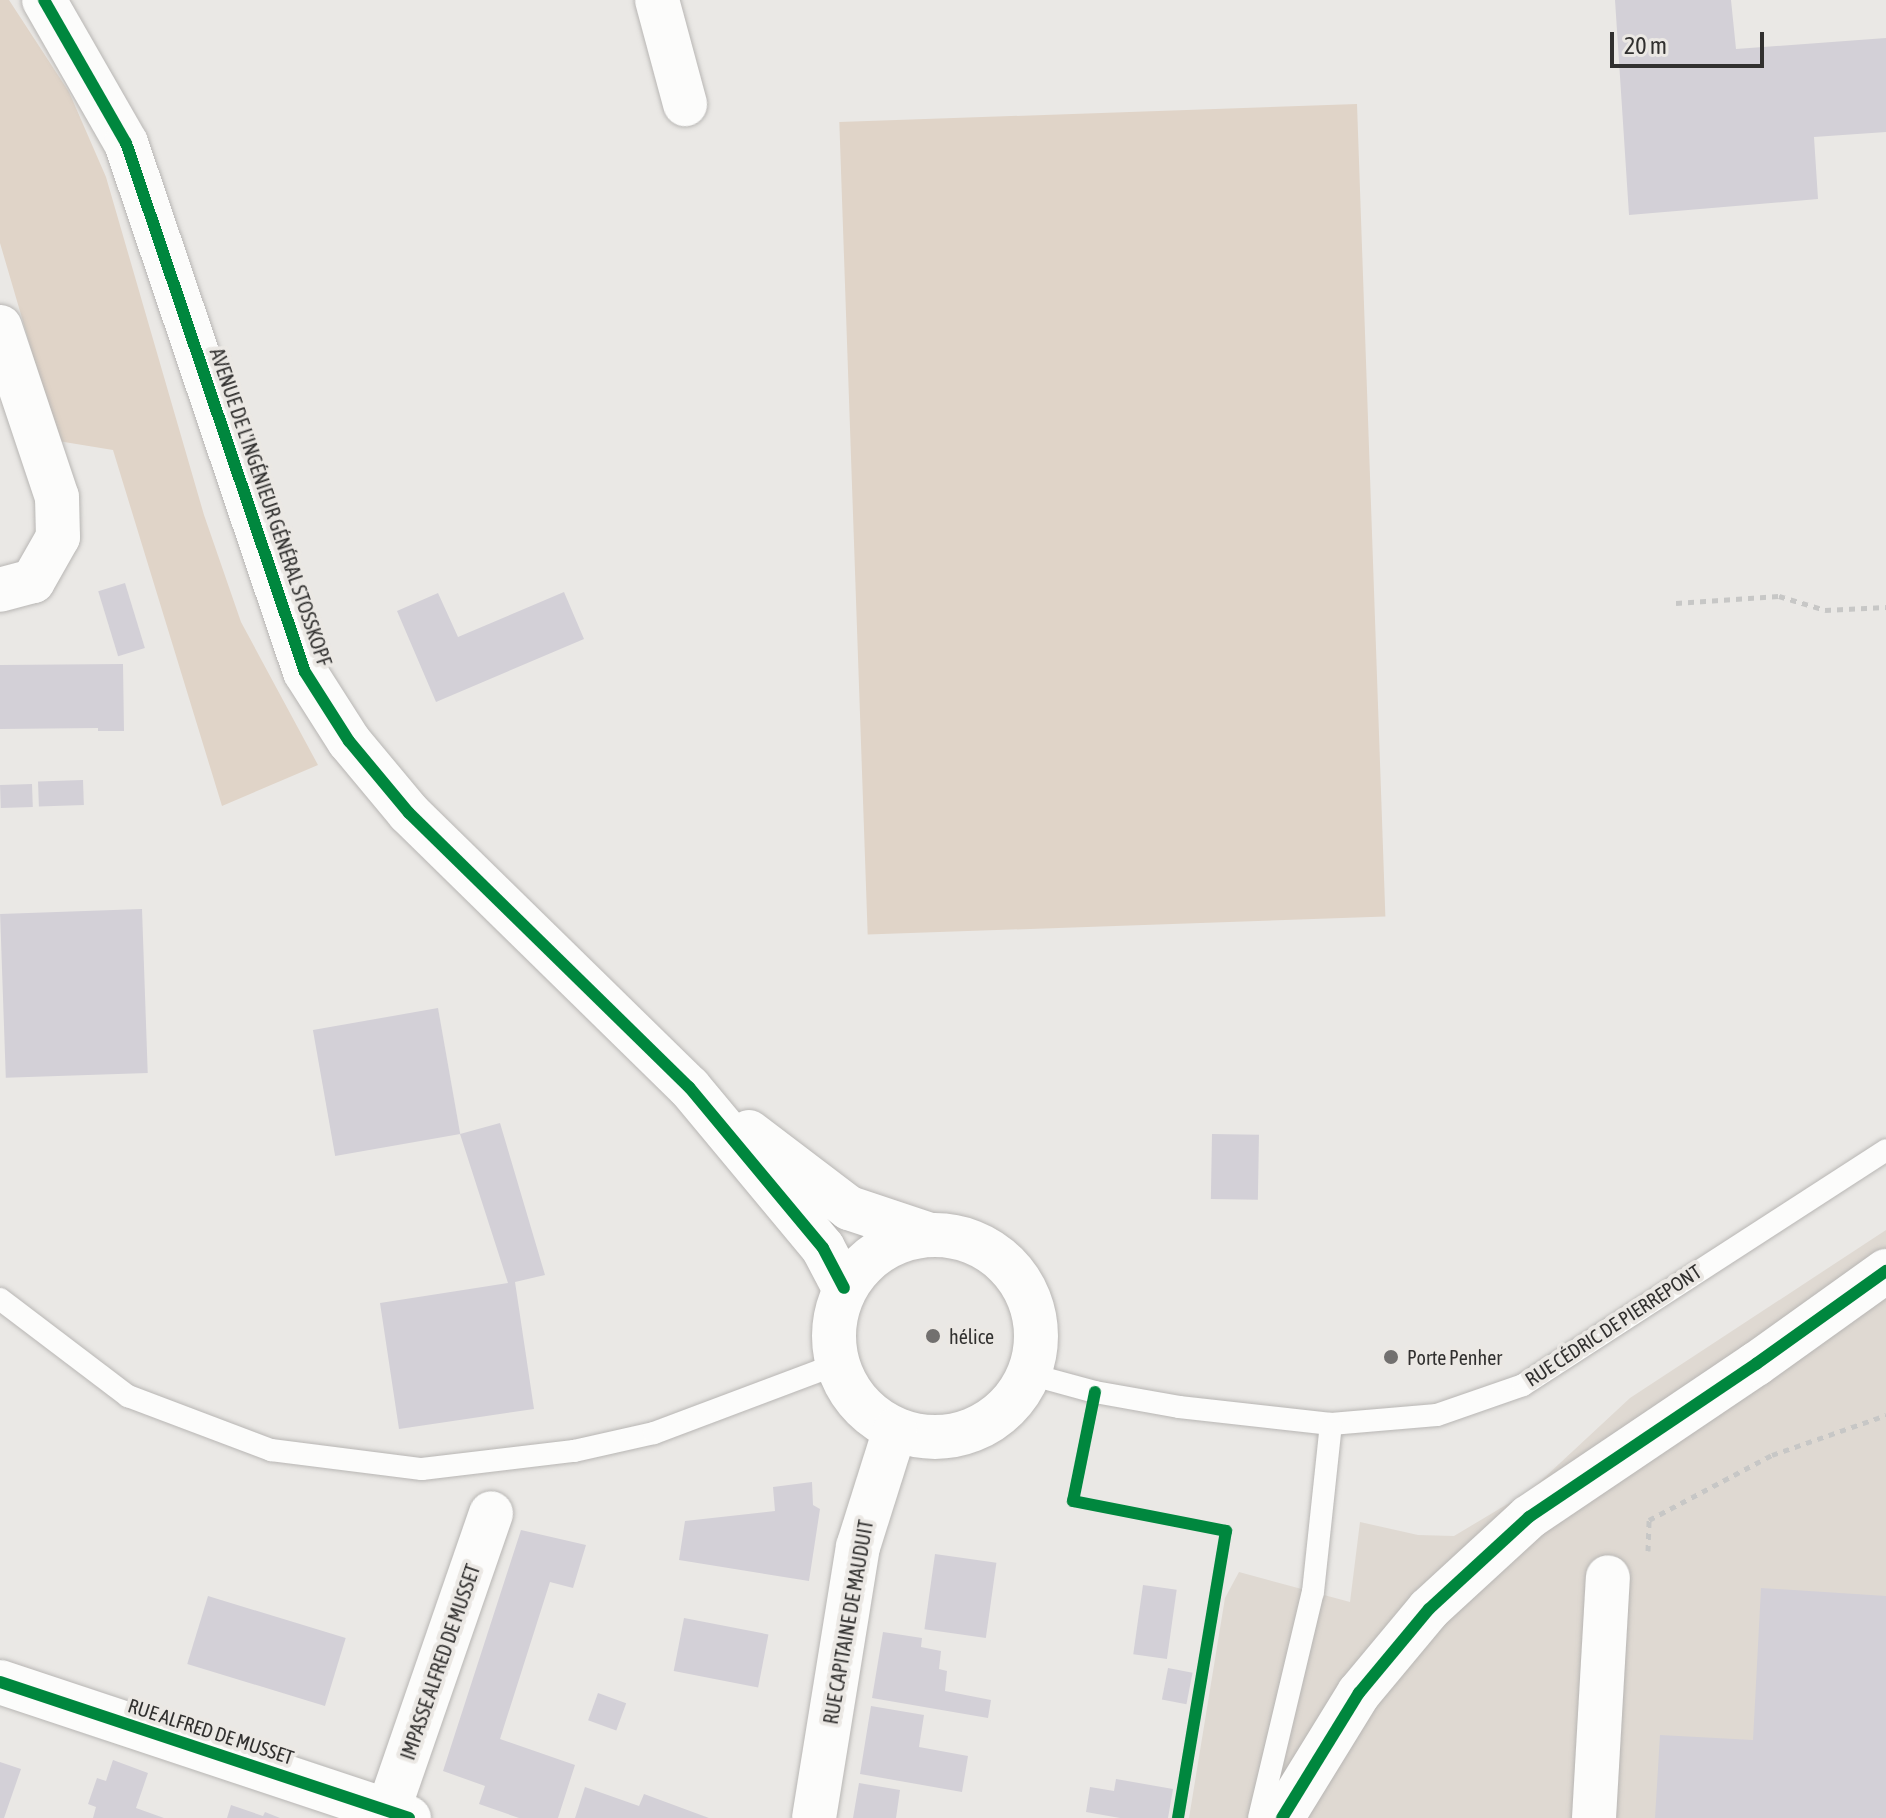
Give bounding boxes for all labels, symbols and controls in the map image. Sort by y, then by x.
scale bar [1614,16,1768,66]
text: 20 m [1624,32,1667,59]
street label: AVENUE DE L'INGÉNIEUR GÉNÉRAL STOSSKOPF [205,345,337,669]
street label: RUE CÉDRIC DE PIERREPONT [1520,1259,1706,1391]
place label: hélice [949,1324,994,1348]
marker: hélice [924,1327,942,1345]
place label: Porte Penher [1407,1345,1502,1369]
marker: Porte Penher [1382,1348,1400,1366]
street label: RUE CAPITAINE DE MAUDUIT [818,1518,878,1726]
street label: IMPASSE ALFRED DE MUSSET [395,1561,485,1763]
street label: RUE ALFRED DE MUSSET [125,1693,297,1769]

